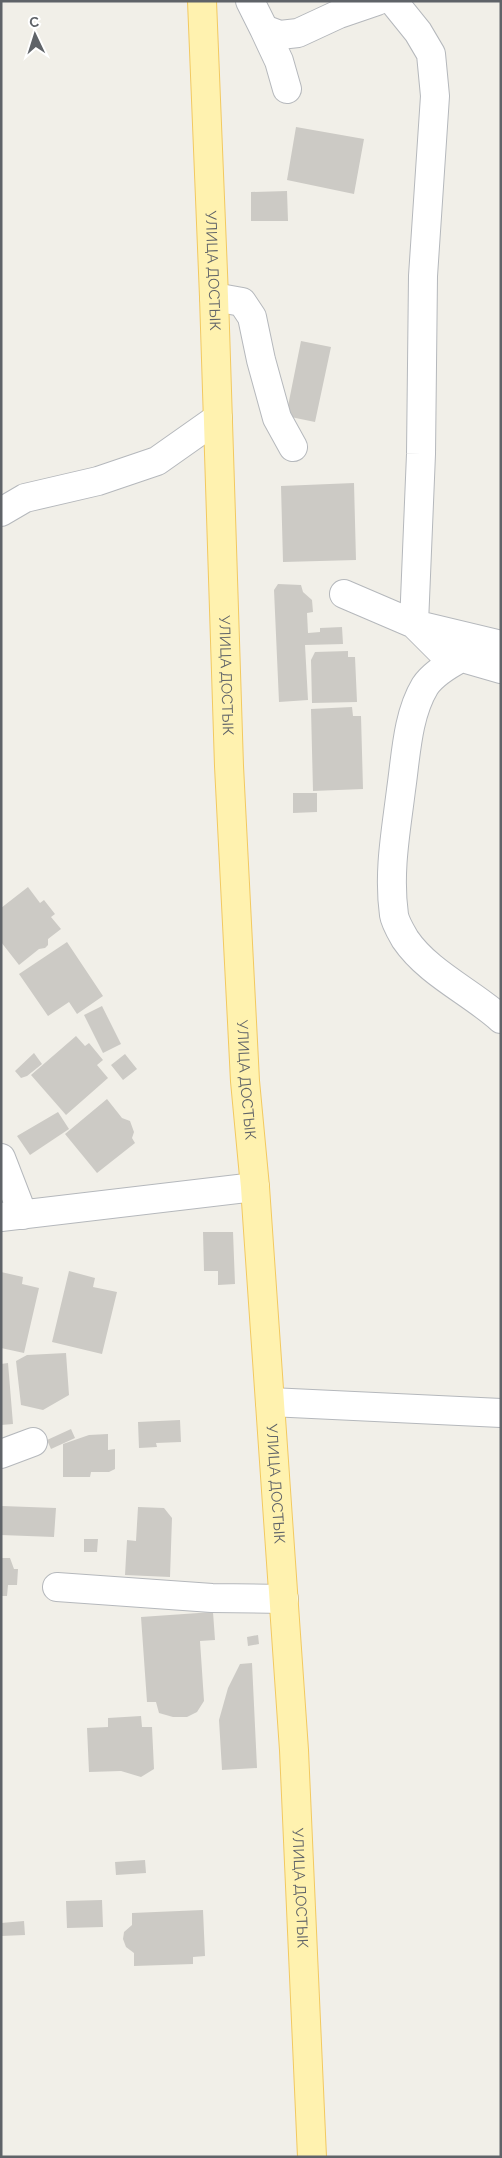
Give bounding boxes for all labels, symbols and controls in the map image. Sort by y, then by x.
north arrow [10,10,60,60]
text: С [29,14,40,30]
street label: УЛИЦА ДОСТЫК [202,210,224,332]
street label: УЛИЦА ДОСТЫК [215,615,237,736]
street label: УЛИЦА ДОСТЫК [233,1020,260,1141]
street label: УЛИЦА ДОСТЫК [262,1423,289,1545]
street label: УЛИЦА ДОСТЫК [288,1828,312,1949]

